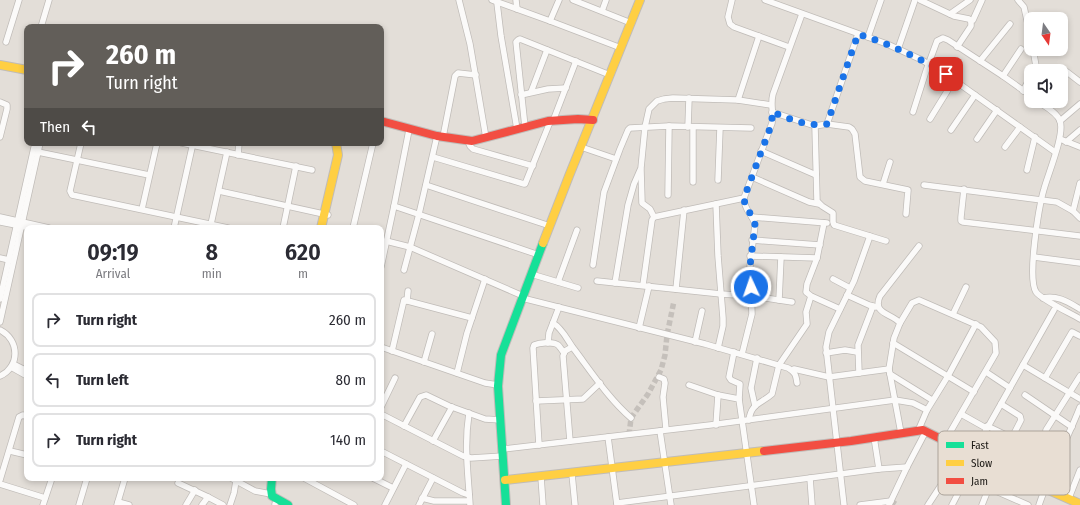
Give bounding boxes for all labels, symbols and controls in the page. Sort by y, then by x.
north arrow [1024,12,1068,56]
map controls [1024,12,1068,108]
text: 260 m [106,38,176,71]
icon: right [40,40,92,92]
pin [929,57,963,91]
icon: arrive [935,63,957,85]
button: sound [1024,64,1068,108]
text: Turn right [106,72,178,94]
icon: left [78,116,100,138]
text: Then [40,118,70,136]
text: 09:19 [87,238,139,266]
text: 8 [206,238,218,266]
text: 620 [285,238,321,266]
text: Arrival [96,266,130,281]
text: min [202,266,222,281]
text: m [298,266,308,281]
position arrow [730,266,772,308]
icon: right [42,309,64,331]
text: Turn right [76,311,137,329]
text: 260 m [329,311,366,329]
icon: left [42,369,64,391]
text: Turn left [76,371,129,389]
text: 80 m [336,371,366,389]
icon: right [42,429,64,451]
text: Turn right [76,431,137,449]
text: 140 m [330,431,366,449]
legend [938,431,1070,495]
text: Fast [971,439,989,452]
text: Slow [971,457,992,470]
text: Jam [971,475,988,488]

